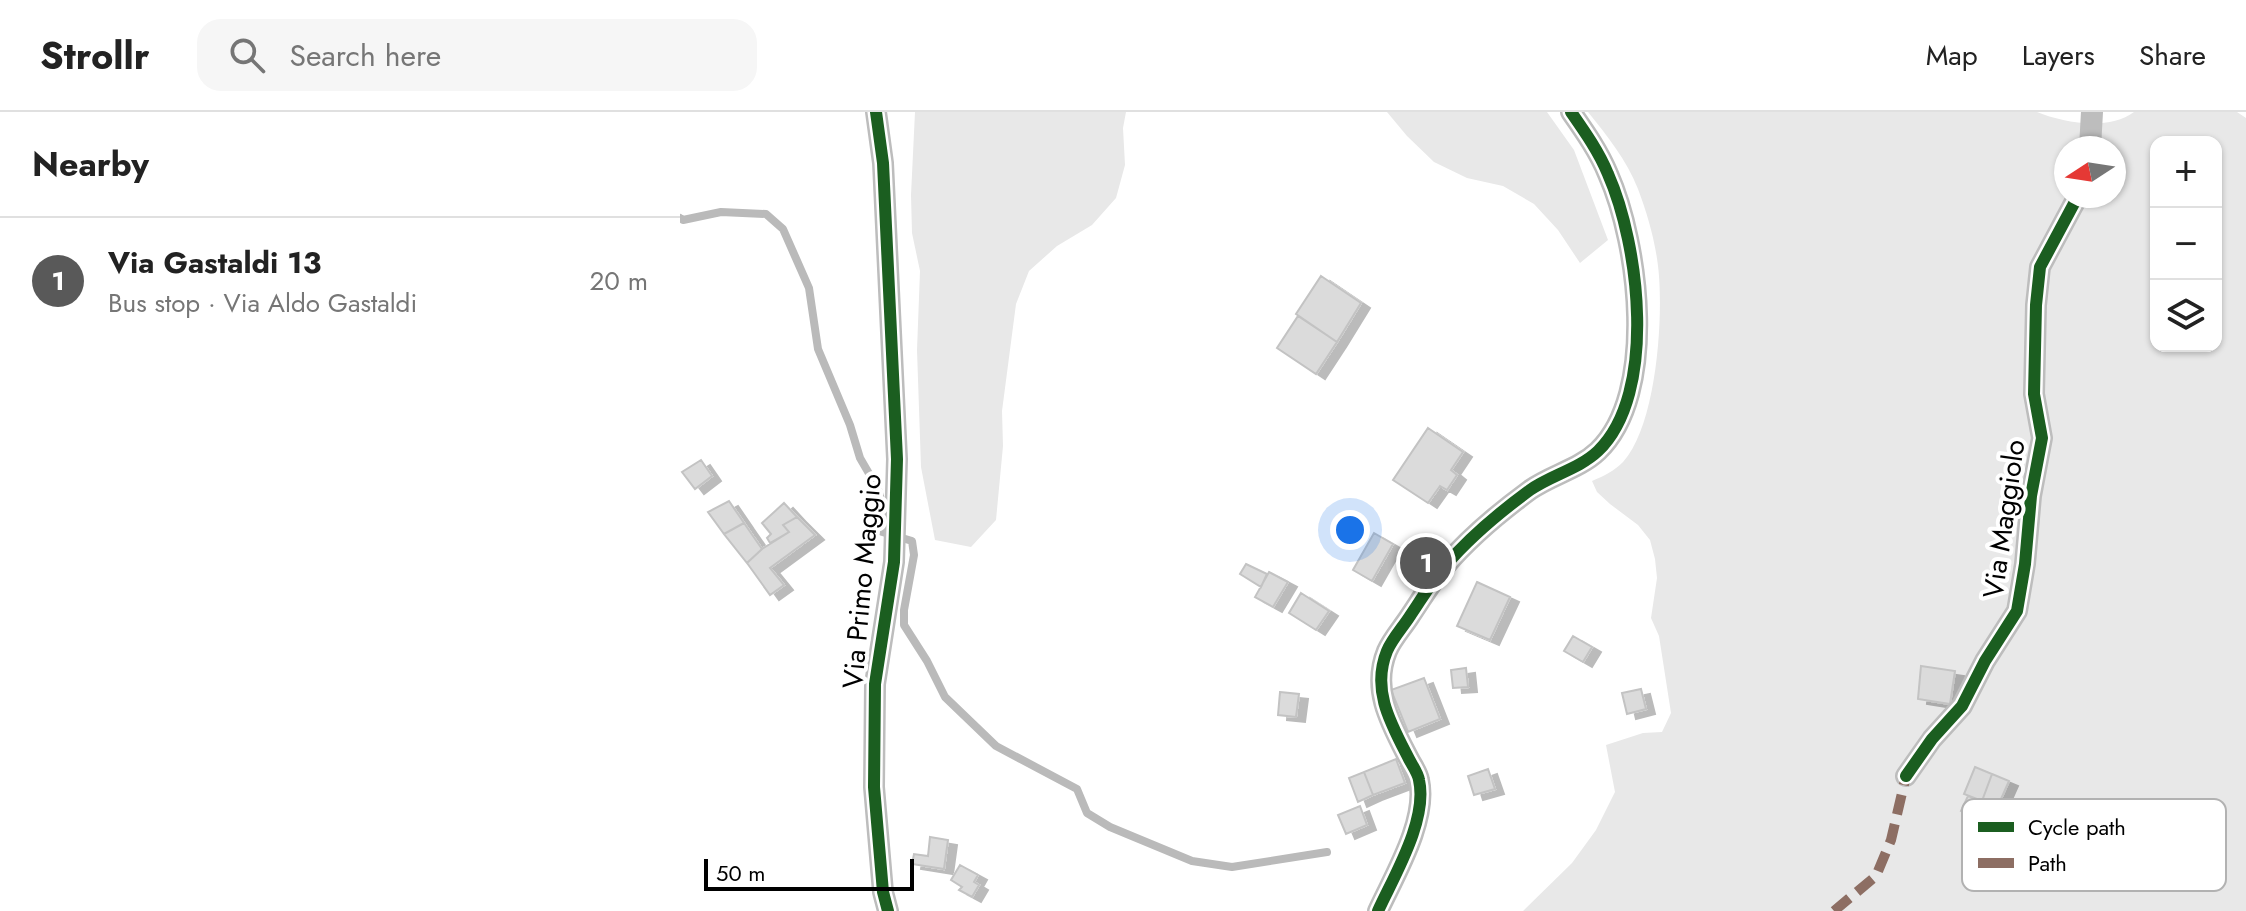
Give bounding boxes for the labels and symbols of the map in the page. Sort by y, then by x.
north arrow [2054,136,2126,208]
street label: Via Maggiolo [1973,437,2035,601]
street label: Via Primo Maggio [832,472,892,690]
your location [1330,510,1370,550]
pin: 1 [1400,533,1452,593]
legend [1962,799,2226,891]
text: Cycle path [2028,811,2126,843]
text: Path [2028,847,2067,879]
scale bar [704,855,914,891]

